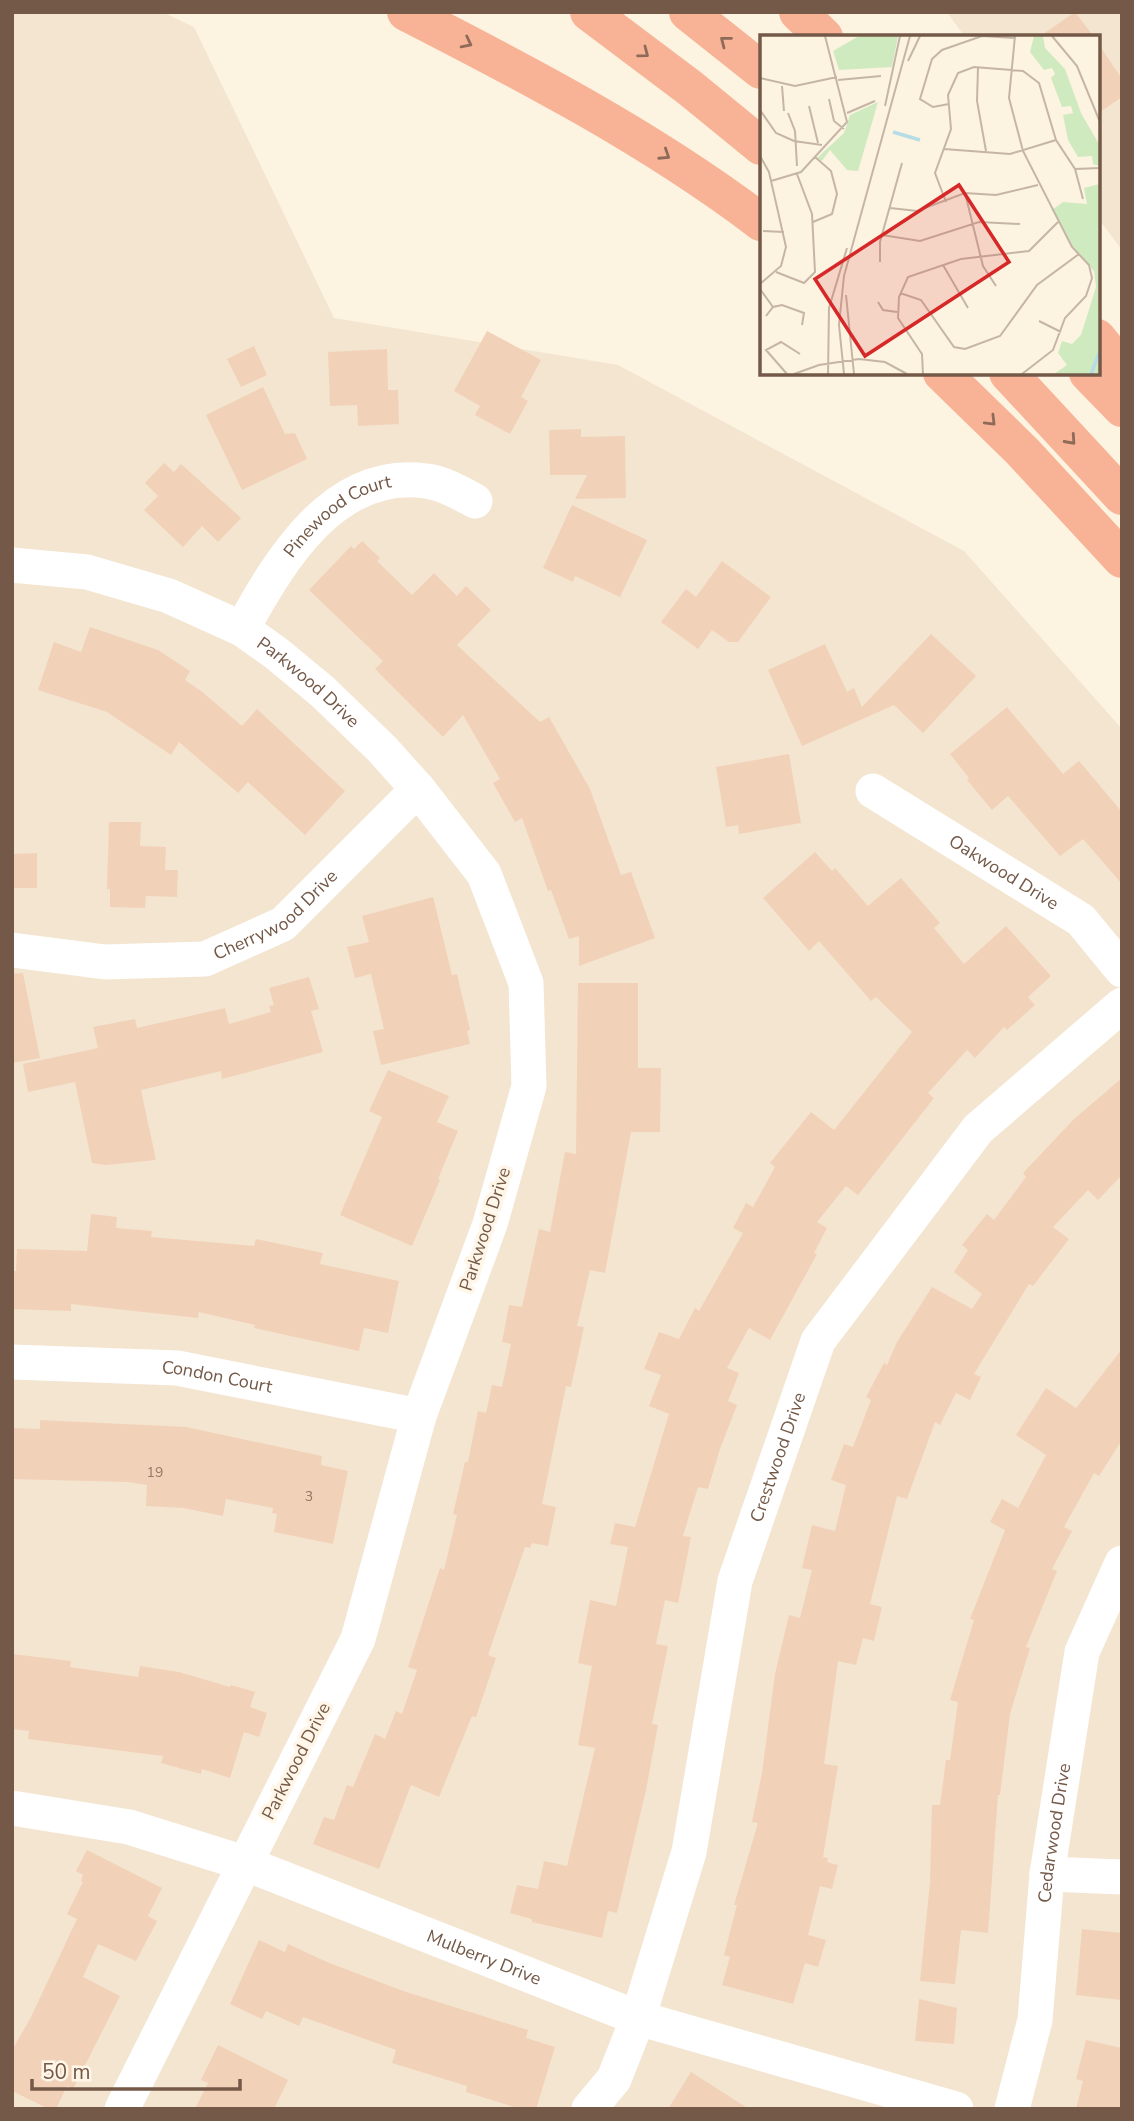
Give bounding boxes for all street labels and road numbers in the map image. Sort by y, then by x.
street label: Pinewood Court [278,469,394,562]
street label: Parkwood Drive [252,631,365,733]
street label: Oakwood Drive [944,829,1063,915]
street label: Cherrywood Drive [209,864,343,966]
street label: Parkwood Drive [454,1164,516,1294]
street label: Condon Court [161,1355,275,1399]
street label: Crestwood Drive [744,1389,811,1525]
street label: Parkwood Drive [256,1698,336,1824]
street label: Cedarwood Drive [1033,1761,1076,1904]
street label: Mulberry Drive [423,1924,545,1991]

